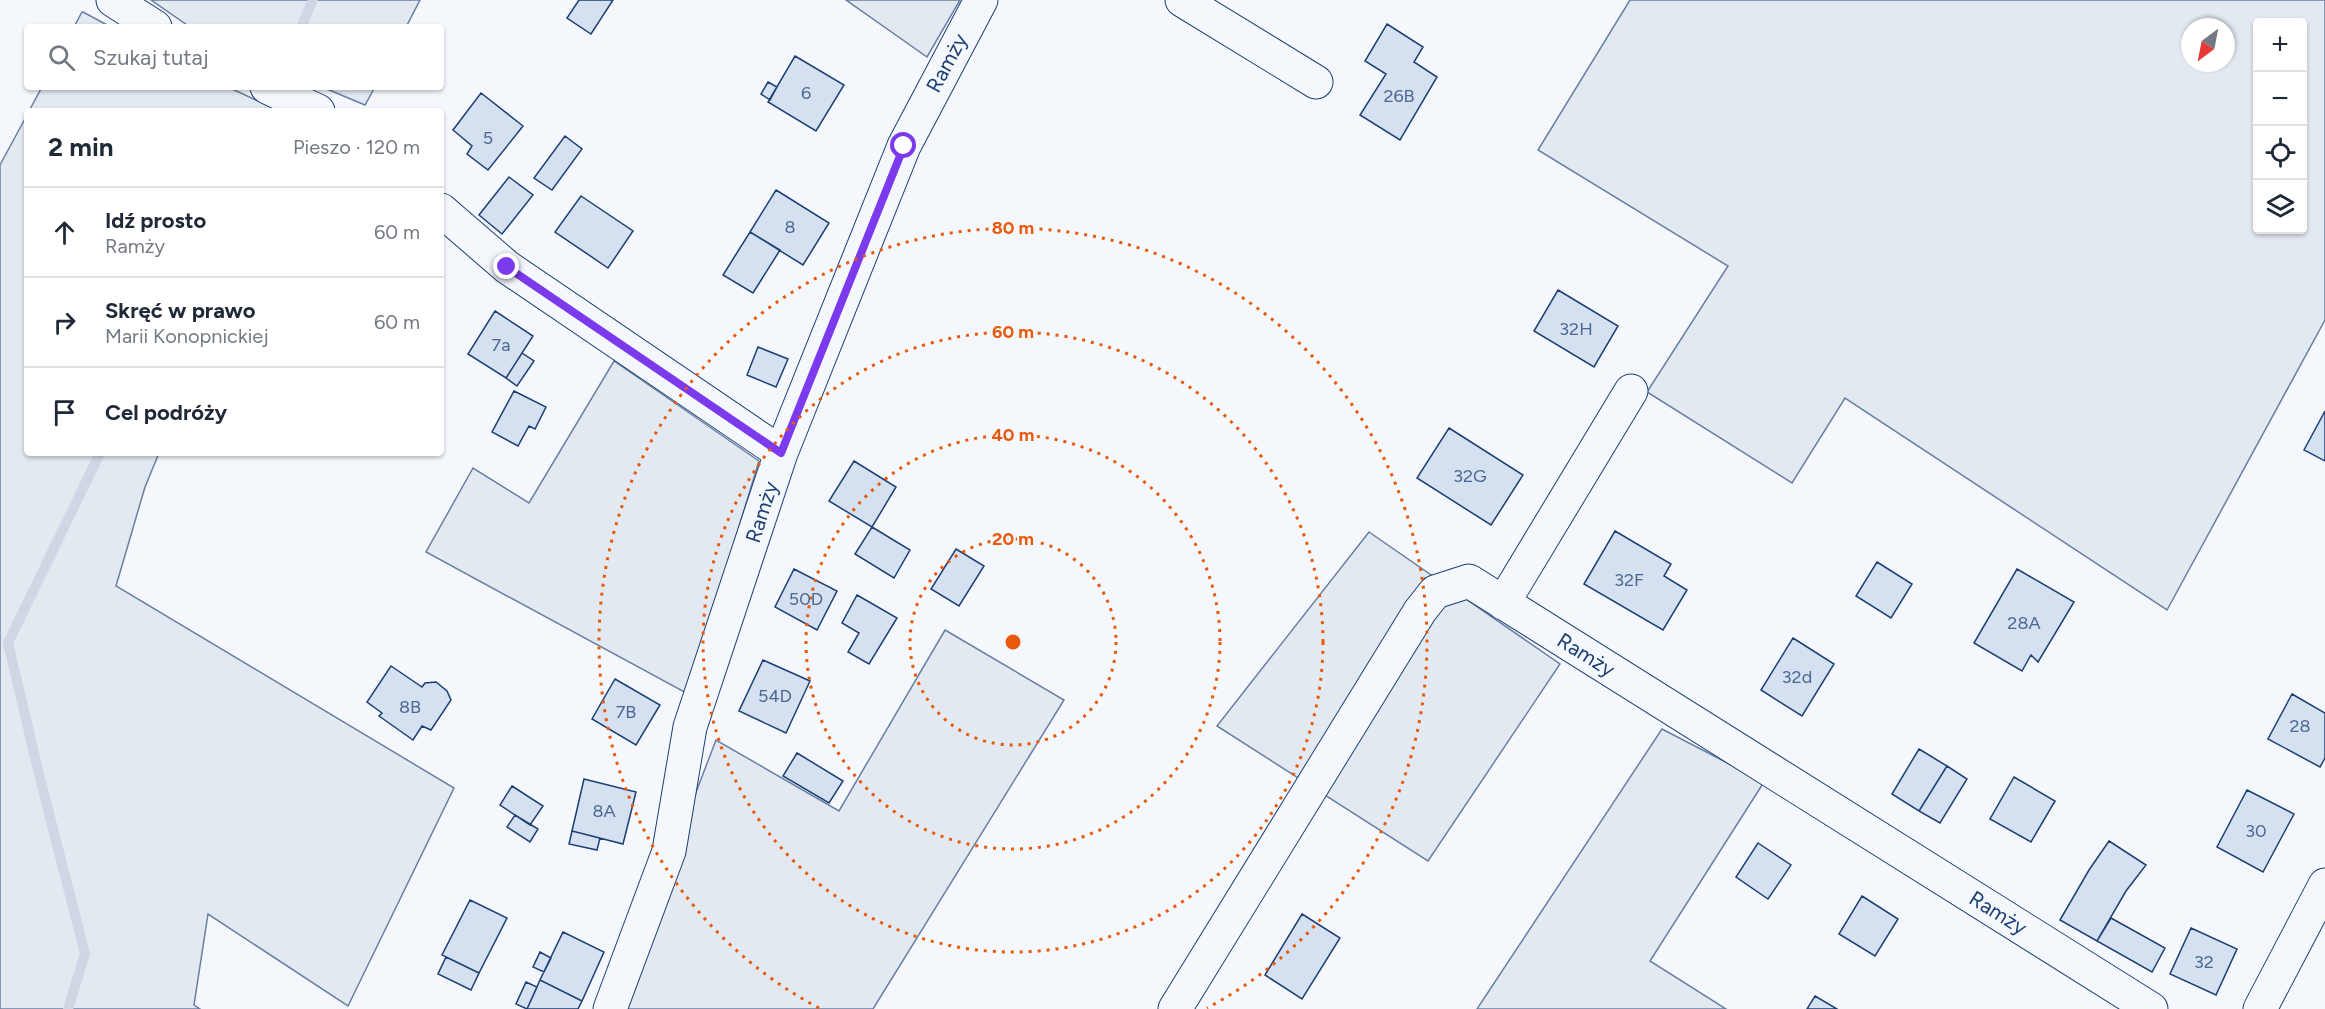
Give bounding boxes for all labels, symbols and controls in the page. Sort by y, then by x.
north arrow [2181,18,2235,72]
map controls [2253,18,2307,234]
button: + [2253,18,2307,72]
search box [24,24,444,90]
street label: Ramży [921,29,972,96]
icon: search [45,41,78,74]
text: Szukaj tutaj [93,44,209,71]
button: − [2253,72,2307,126]
house number: 6 [801,82,811,104]
house number: 26B [1383,85,1415,107]
button: locate [2253,126,2307,180]
house number: 5 [483,127,493,149]
text: 2 min [48,131,114,163]
route start [890,132,916,158]
text: Pieszo · 120 m [293,135,420,159]
button: layers [2253,180,2307,234]
text: Idź prosto [105,207,206,234]
icon: ahead [48,216,81,249]
house number: 8 [784,216,796,238]
text: 80 m [992,217,1034,239]
text: 60 m [374,220,420,244]
text: Ramży [105,234,165,258]
route end [493,253,519,279]
text: Skręć w prawo [105,297,255,324]
icon: right [48,306,81,339]
text: 60 m [374,310,420,334]
house number: 32H [1559,318,1593,340]
text: 60 m [992,321,1034,343]
text: Marii Konopnickiej [105,324,269,348]
house number: 7a [492,334,510,356]
icon: arrive [48,396,81,429]
text: Cel podróży [105,399,227,426]
text: 40 m [991,424,1035,446]
house number: 32G [1453,465,1487,487]
street label: Ramży [740,478,783,546]
text: 20 m [992,528,1034,550]
house number: 32F [1614,569,1644,591]
house number: 50D [789,588,823,610]
house number: 28A [2007,612,2041,634]
street label: Ramży [1553,627,1620,682]
centre of rings [1003,632,1023,652]
house number: 32d [1782,666,1812,688]
house number: 54D [758,685,792,707]
house number: 8B [399,696,421,718]
house number: 7B [616,701,636,723]
house number: 28 [2289,715,2311,737]
house number: 8A [592,800,616,822]
house number: 30 [2245,820,2267,842]
street label: Ramży [1965,885,2032,940]
house number: 32 [2194,951,2214,973]

